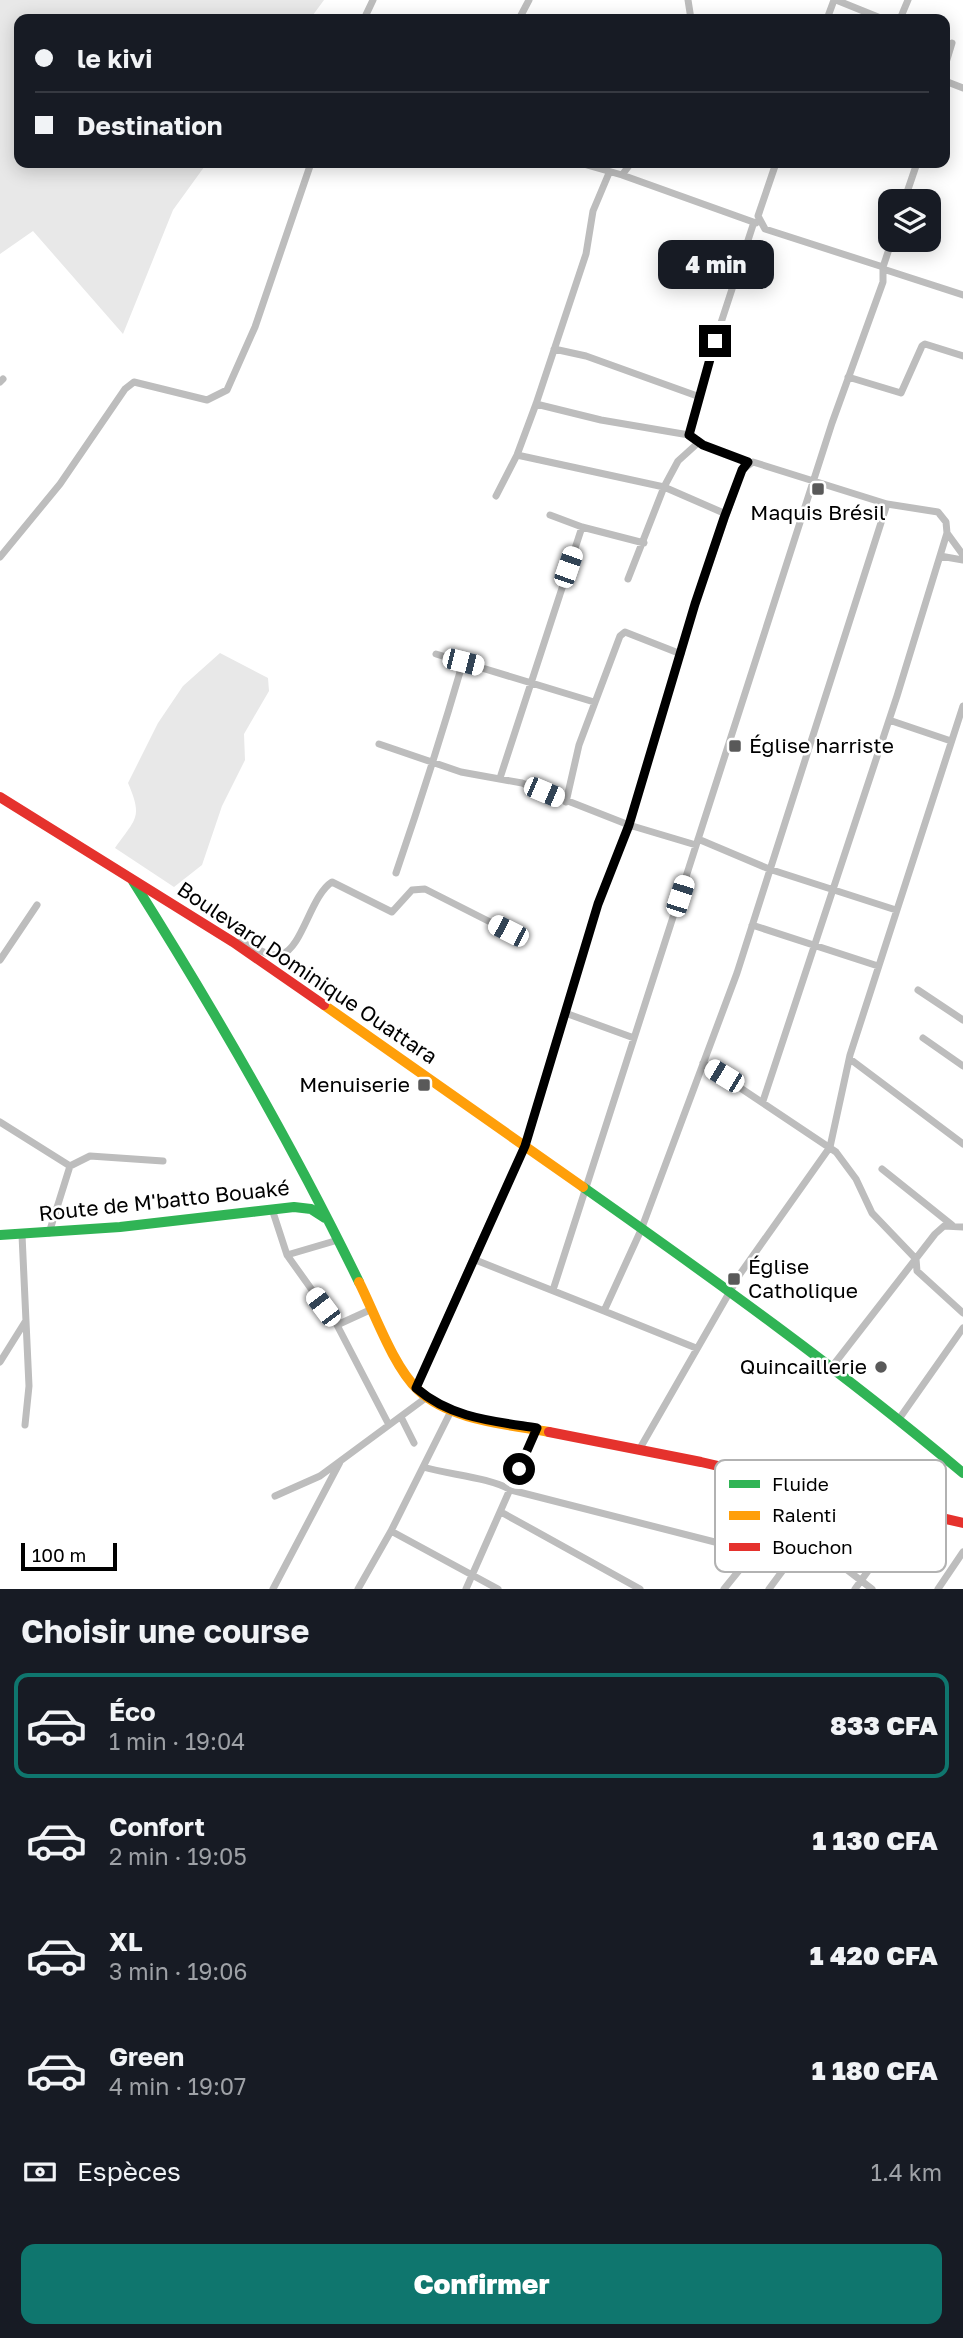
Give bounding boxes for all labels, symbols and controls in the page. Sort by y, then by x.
text: le kivi [77,43,152,74]
text: Destination [77,110,223,141]
map controls [878,189,941,252]
button: layers [878,189,941,252]
callout: 4 min [657,240,773,288]
text: 4 min [686,250,746,278]
route end [699,325,731,357]
marker: Maquis Brésil [810,481,826,497]
place label: Maquis Brésil [750,499,886,525]
car [552,544,585,590]
car [441,647,486,677]
place label: Église harriste [749,732,894,758]
marker: Église harriste [727,738,743,754]
car [521,774,568,810]
car [664,873,697,919]
street label: Boulevard Dominique Ouattara [173,875,443,1069]
car [485,912,532,950]
car [701,1056,748,1096]
place label: Menuiserie [299,1071,410,1097]
marker: Menuiserie [416,1077,432,1093]
street label: Route de M'batto Bouaké [37,1174,291,1226]
place label: Église Catholique [748,1253,858,1303]
marker: Église Catholique [726,1271,742,1287]
car [302,1284,345,1330]
place label: Quincaillerie [740,1353,867,1379]
marker: Quincaillerie [873,1359,889,1375]
route start [503,1453,535,1485]
legend [715,1460,946,1572]
text: Fluide [772,1472,829,1495]
text: Ralenti [772,1503,837,1526]
text: Bouchon [772,1535,853,1558]
scale bar [21,1540,117,1572]
text: 100 m [32,1543,86,1566]
text: Choisir une course [21,1612,309,1650]
icon: car [25,1694,88,1757]
text: Éco [109,1696,156,1727]
text: 833 CFA [830,1710,938,1741]
text: 1 min · 19:04 [109,1727,245,1755]
icon: car [25,1809,88,1872]
text: Confort [109,1811,205,1842]
text: 1 130 CFA [812,1825,938,1856]
text: 2 min · 19:05 [109,1842,247,1870]
icon: car [25,1924,88,1987]
text: XL [109,1926,143,1957]
text: 1 420 CFA [810,1940,938,1971]
text: 3 min · 19:06 [109,1957,247,1985]
icon: car [25,2039,88,2102]
text: Green [109,2041,184,2072]
text: 1 180 CFA [812,2055,938,2086]
text: 4 min · 19:07 [109,2072,246,2100]
icon: cash [21,2153,59,2191]
text: Espèces [77,2156,181,2187]
text: 1.4 km [871,2158,942,2186]
button: Confirmer [21,2244,942,2324]

